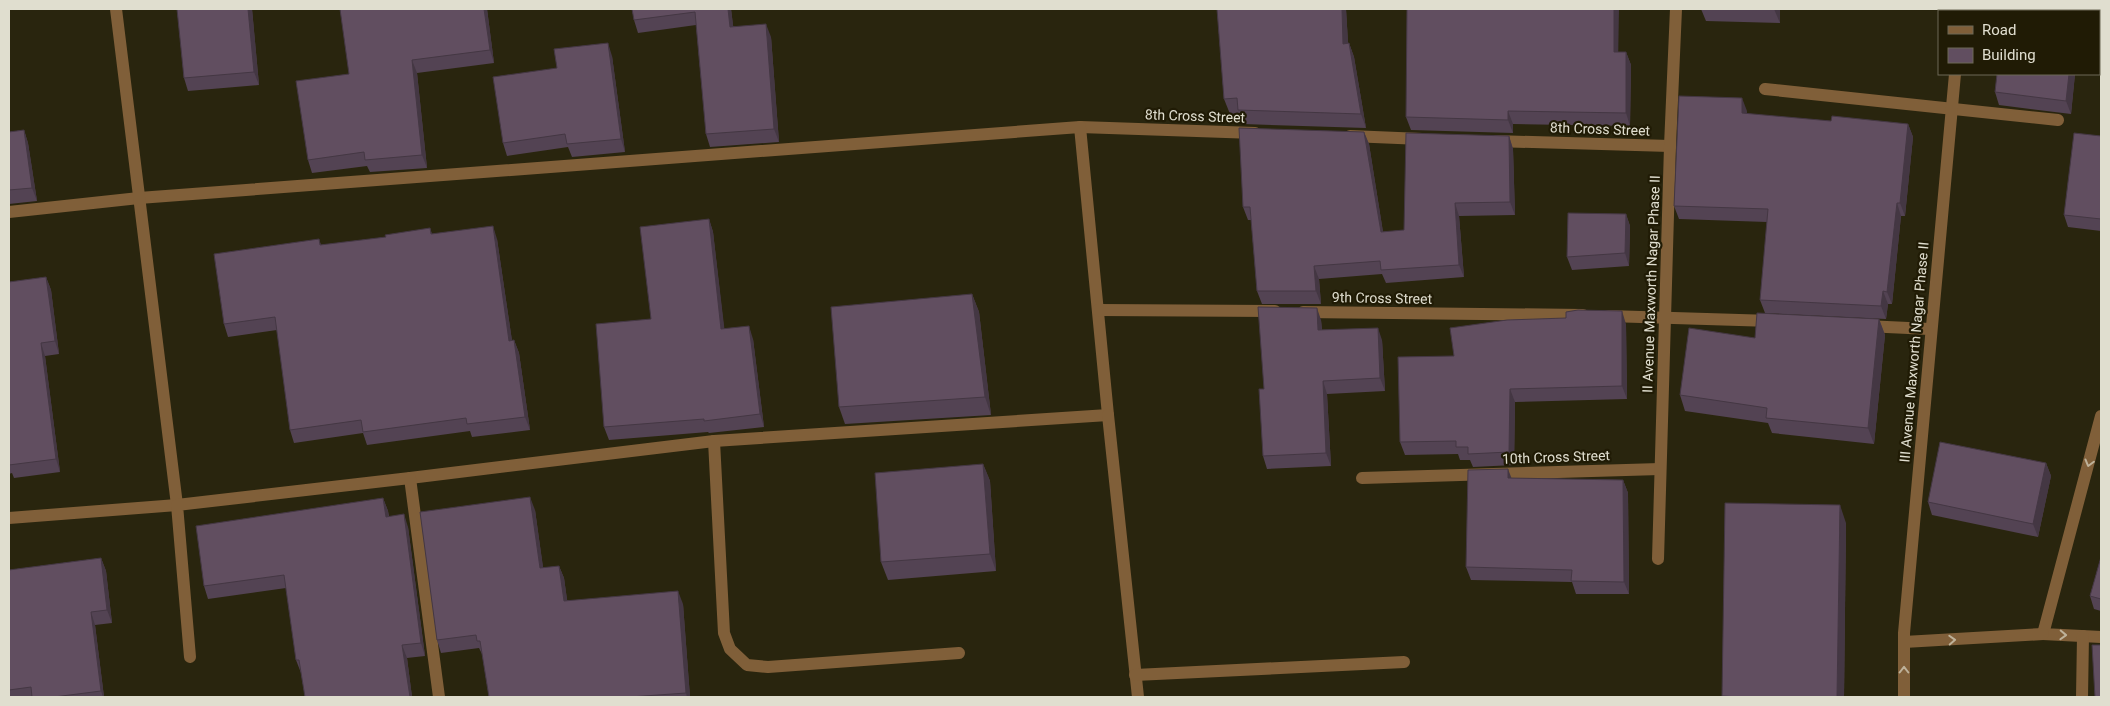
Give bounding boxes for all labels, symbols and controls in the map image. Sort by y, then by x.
legend [1938,10,2100,75]
text: Road [1982,21,2016,39]
text: Building [1982,46,2036,64]
street label: 8th Cross Street [1145,106,1246,126]
street label: 8th Cross Street [1550,119,1651,139]
street label: II Avenue Maxworth Nagar Phase II [1639,175,1663,393]
street label: III Avenue Maxworth Nagar Phase II [1896,241,1932,463]
street label: 9th Cross Street [1332,289,1433,307]
street label: 10th Cross Street [1502,447,1611,467]
one-way arrow [2084,459,2094,467]
one-way arrow [2060,630,2067,640]
one-way arrow [1949,634,1957,645]
one-way arrow [1899,666,1909,674]

